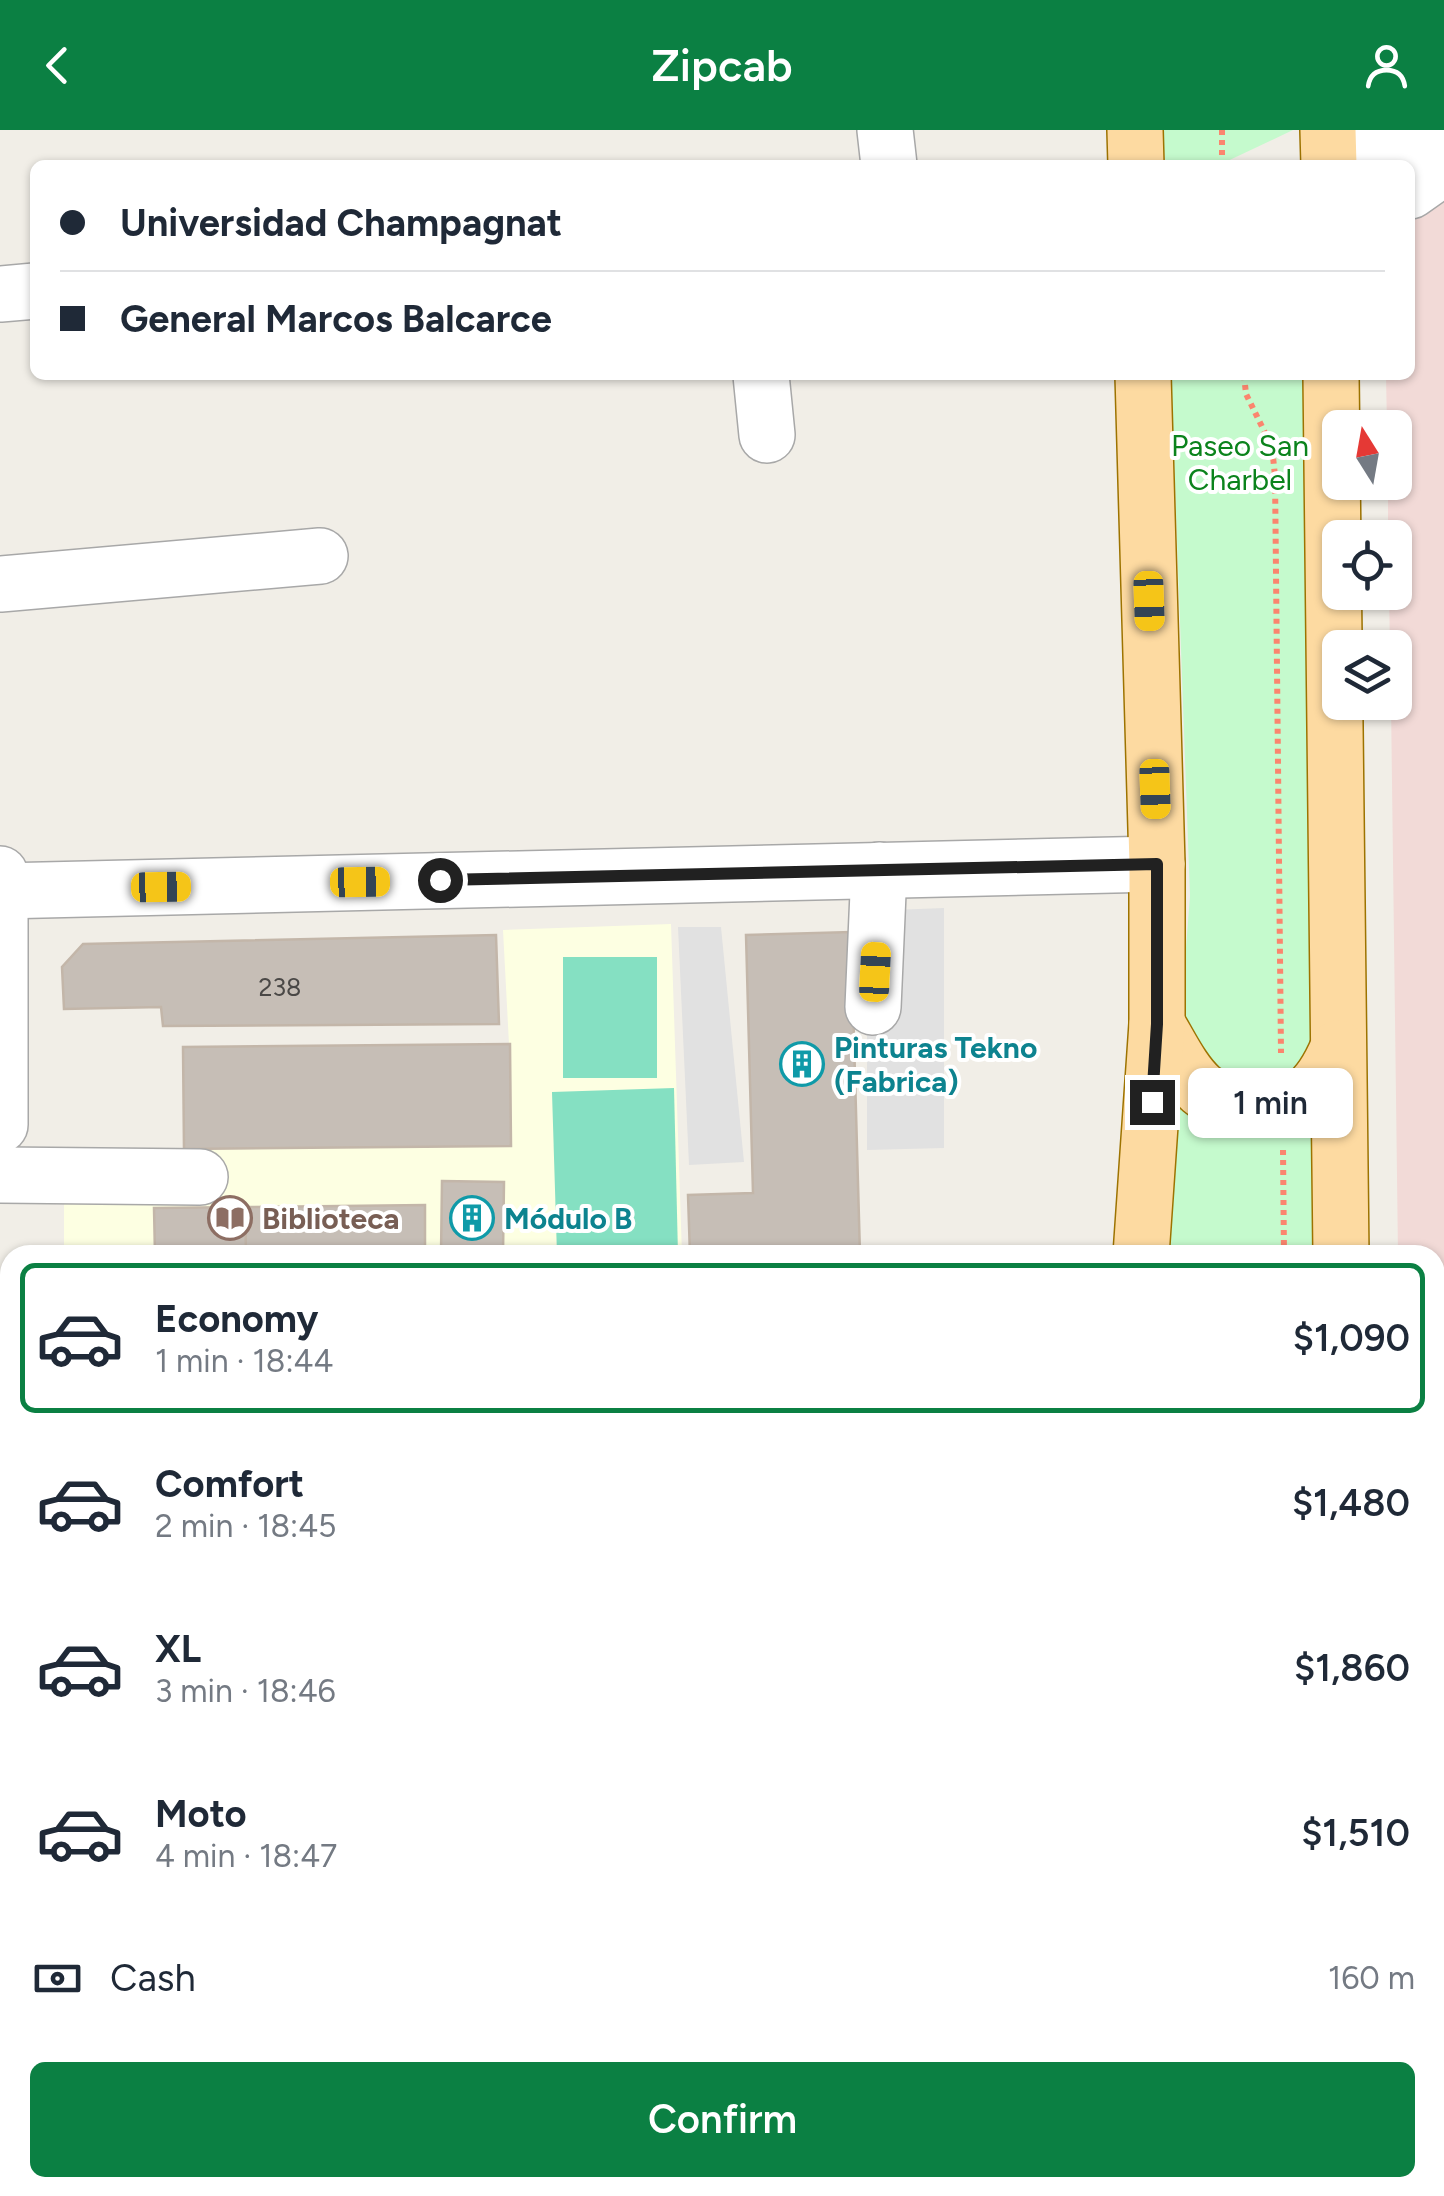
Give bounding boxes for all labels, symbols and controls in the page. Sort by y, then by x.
icon: back [30,38,85,93]
text: Zipcab [651,38,793,92]
icon: person [1359,38,1414,93]
text: Universidad Champagnat [120,200,562,246]
text: General Marcos Balcarce [120,296,552,342]
north arrow [1322,410,1412,500]
map controls [1322,410,1412,720]
park label: Paseo San Charbel [1171,427,1309,498]
button: locate [1322,520,1412,610]
car [1133,570,1165,632]
button: layers [1322,630,1412,720]
car [1139,758,1171,820]
route start [418,858,463,903]
car [330,866,390,898]
car [131,871,191,903]
car [858,941,892,1003]
house number: 238 [259,972,301,1002]
place label: Pinturas Tekno (Fabrica) [834,1029,1037,1100]
building icon: Pinturas Tekno (Fabrica) [779,1041,825,1087]
callout: 1 min [1187,1067,1352,1137]
route end [1130,1080,1175,1125]
text: 1 min [1233,1084,1308,1122]
library icon: Biblioteca [207,1195,253,1241]
building icon: Módulo B [449,1195,495,1241]
place label: Biblioteca [262,1200,400,1237]
place label: Módulo B [504,1200,632,1237]
icon: car [35,1293,125,1383]
text: Economy [155,1296,318,1342]
text: $1,090 [1293,1315,1410,1361]
text: 1 min · 18:44 [155,1342,333,1380]
icon: car [35,1458,125,1548]
text: Comfort [155,1461,304,1507]
text: $1,480 [1292,1480,1410,1526]
text: 2 min · 18:45 [155,1507,336,1545]
icon: car [35,1623,125,1713]
text: XL [155,1626,201,1672]
text: $1,860 [1294,1645,1410,1691]
text: 3 min · 18:46 [155,1672,336,1710]
icon: car [35,1788,125,1878]
text: Moto [155,1791,247,1837]
text: $1,510 [1301,1810,1410,1856]
text: 4 min · 18:47 [155,1837,337,1875]
icon: cash [30,1951,85,2006]
text: Cash [110,1955,196,2001]
text: 160 m [1328,1959,1415,1997]
button: Confirm [30,2062,1415,2177]

